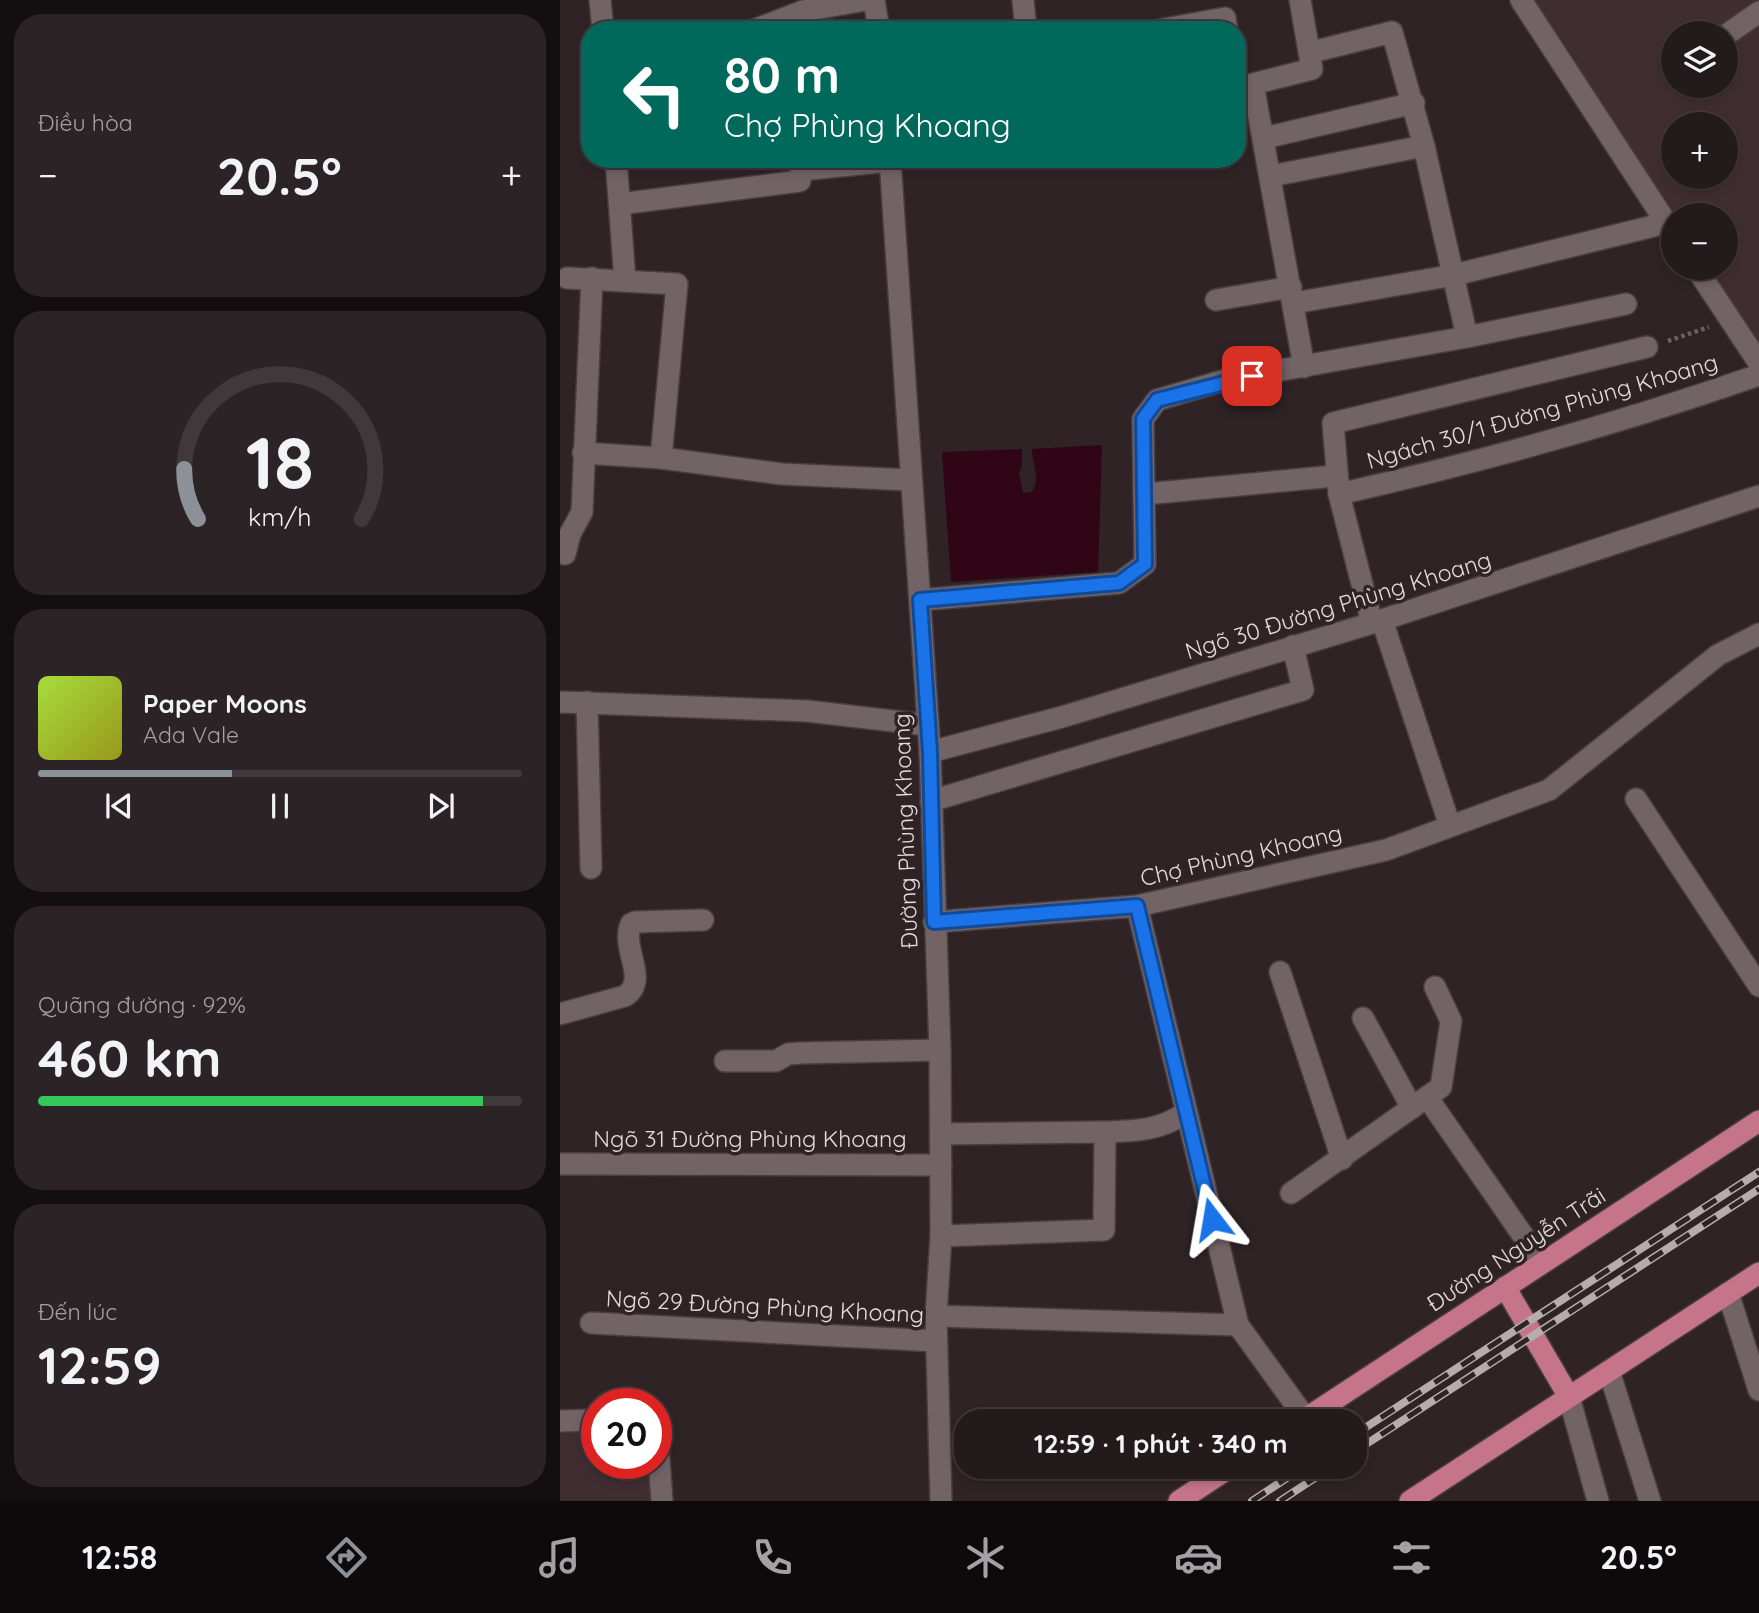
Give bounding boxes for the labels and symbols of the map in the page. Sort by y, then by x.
pin [1222,346,1282,406]
street label: Ngách 30/1 Đường Phùng Khoang [1363,347,1721,475]
street label: Ngõ 30 Đường Phùng Khoang [1181,545,1495,665]
street label: Đường Phùng Khoang [886,713,924,949]
street label: Chợ Phùng Khoang [1137,818,1345,892]
street label: Ngõ 31 Đường Phùng Khoang [593,1124,907,1153]
street label: Đường Nguyễn Trãi [1421,1180,1611,1318]
position arrow [1175,1182,1249,1256]
street label: Ngõ 29 Đường Phùng Khoang [605,1283,925,1329]
speed limit sign: 20 [581,1388,672,1479]

